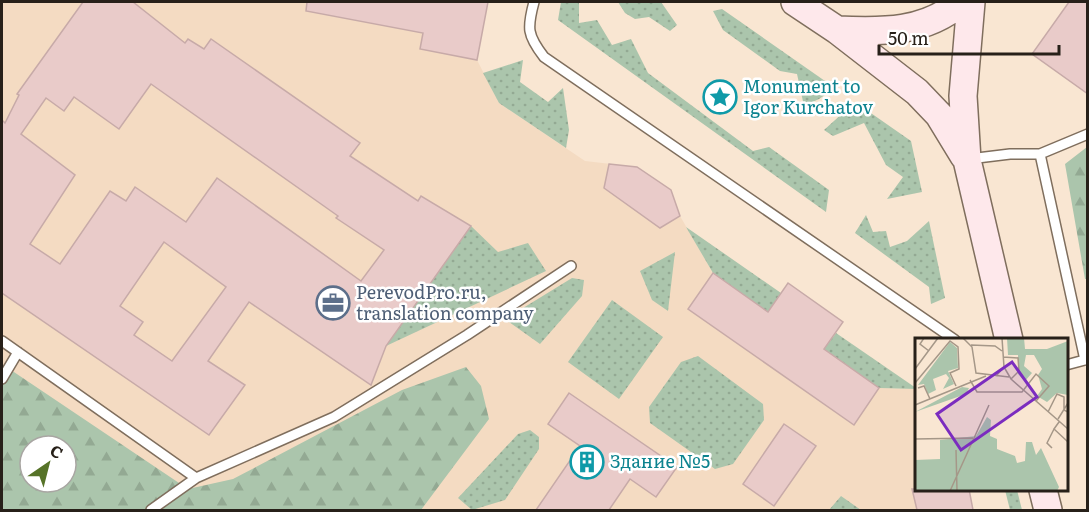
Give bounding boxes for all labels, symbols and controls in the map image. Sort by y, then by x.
scale bar [879,18,1059,56]
text: 50 m [888,24,929,51]
place label: Monument to Igor Kurchatov [743,72,873,120]
place icon: Monument to Igor Kurchatov [702,79,738,115]
place label: PerevodPro.ru, translation company [356,278,534,326]
office icon: PerevodPro.ru, translation company [315,285,351,321]
inset map [915,338,1068,491]
north arrow [18,434,78,494]
text: С [46,438,69,464]
building icon: Здание №5 [569,444,605,480]
place label: Здание №5 [610,447,710,474]

